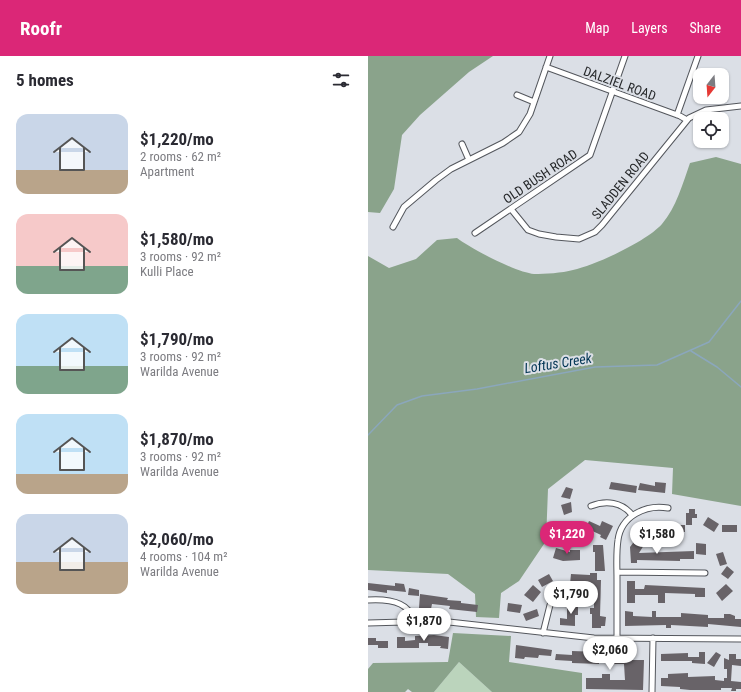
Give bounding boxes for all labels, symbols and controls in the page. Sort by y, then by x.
text: Roofr [20,17,62,40]
text: Map [585,20,609,36]
text: Layers [631,20,668,36]
text: Share [690,20,721,36]
street label: DALZIEL ROAD [581,63,658,104]
north arrow [693,68,729,104]
map controls [693,68,729,148]
icon: filters [330,69,352,91]
text: 5 homes [16,70,74,90]
button: locate [693,112,729,148]
text: $1,220/mo [140,129,214,149]
icon: home [48,130,96,178]
street label: OLD BUSH ROAD [500,146,580,207]
text: 2 rooms · 62 m² [140,149,221,164]
street label: SLADDEN ROAD [589,149,652,222]
text: Apartment [140,164,194,179]
text: $1,580/mo [140,229,214,249]
icon: home [48,230,96,278]
text: 3 rooms · 92 m² [140,249,221,264]
text: Kulli Place [140,264,194,279]
text: $1,790/mo [140,329,214,349]
icon: home [48,330,96,378]
text: 3 rooms · 92 m² [140,349,221,364]
water label: Loftus Creek [523,350,594,376]
text: Warilda Avenue [140,364,219,379]
text: $1,870/mo [140,429,214,449]
icon: home [48,430,96,478]
text: 3 rooms · 92 m² [140,449,221,464]
text: Warilda Avenue [140,464,219,479]
pin: $1,220 [534,521,600,555]
pin: $1,580 [624,521,690,555]
text: $1,220 [549,526,585,541]
text: $1,580 [639,526,675,541]
text: $2,060/mo [140,529,214,549]
icon: home [48,530,96,578]
text: 4 rooms · 104 m² [140,549,227,564]
text: Warilda Avenue [140,564,219,579]
pin: $1,790 [538,581,604,615]
text: $1,790 [553,586,589,601]
pin: $1,870 [391,608,457,642]
text: $1,870 [406,613,442,628]
pin: $2,060 [577,637,643,671]
text: $2,060 [592,642,628,657]

